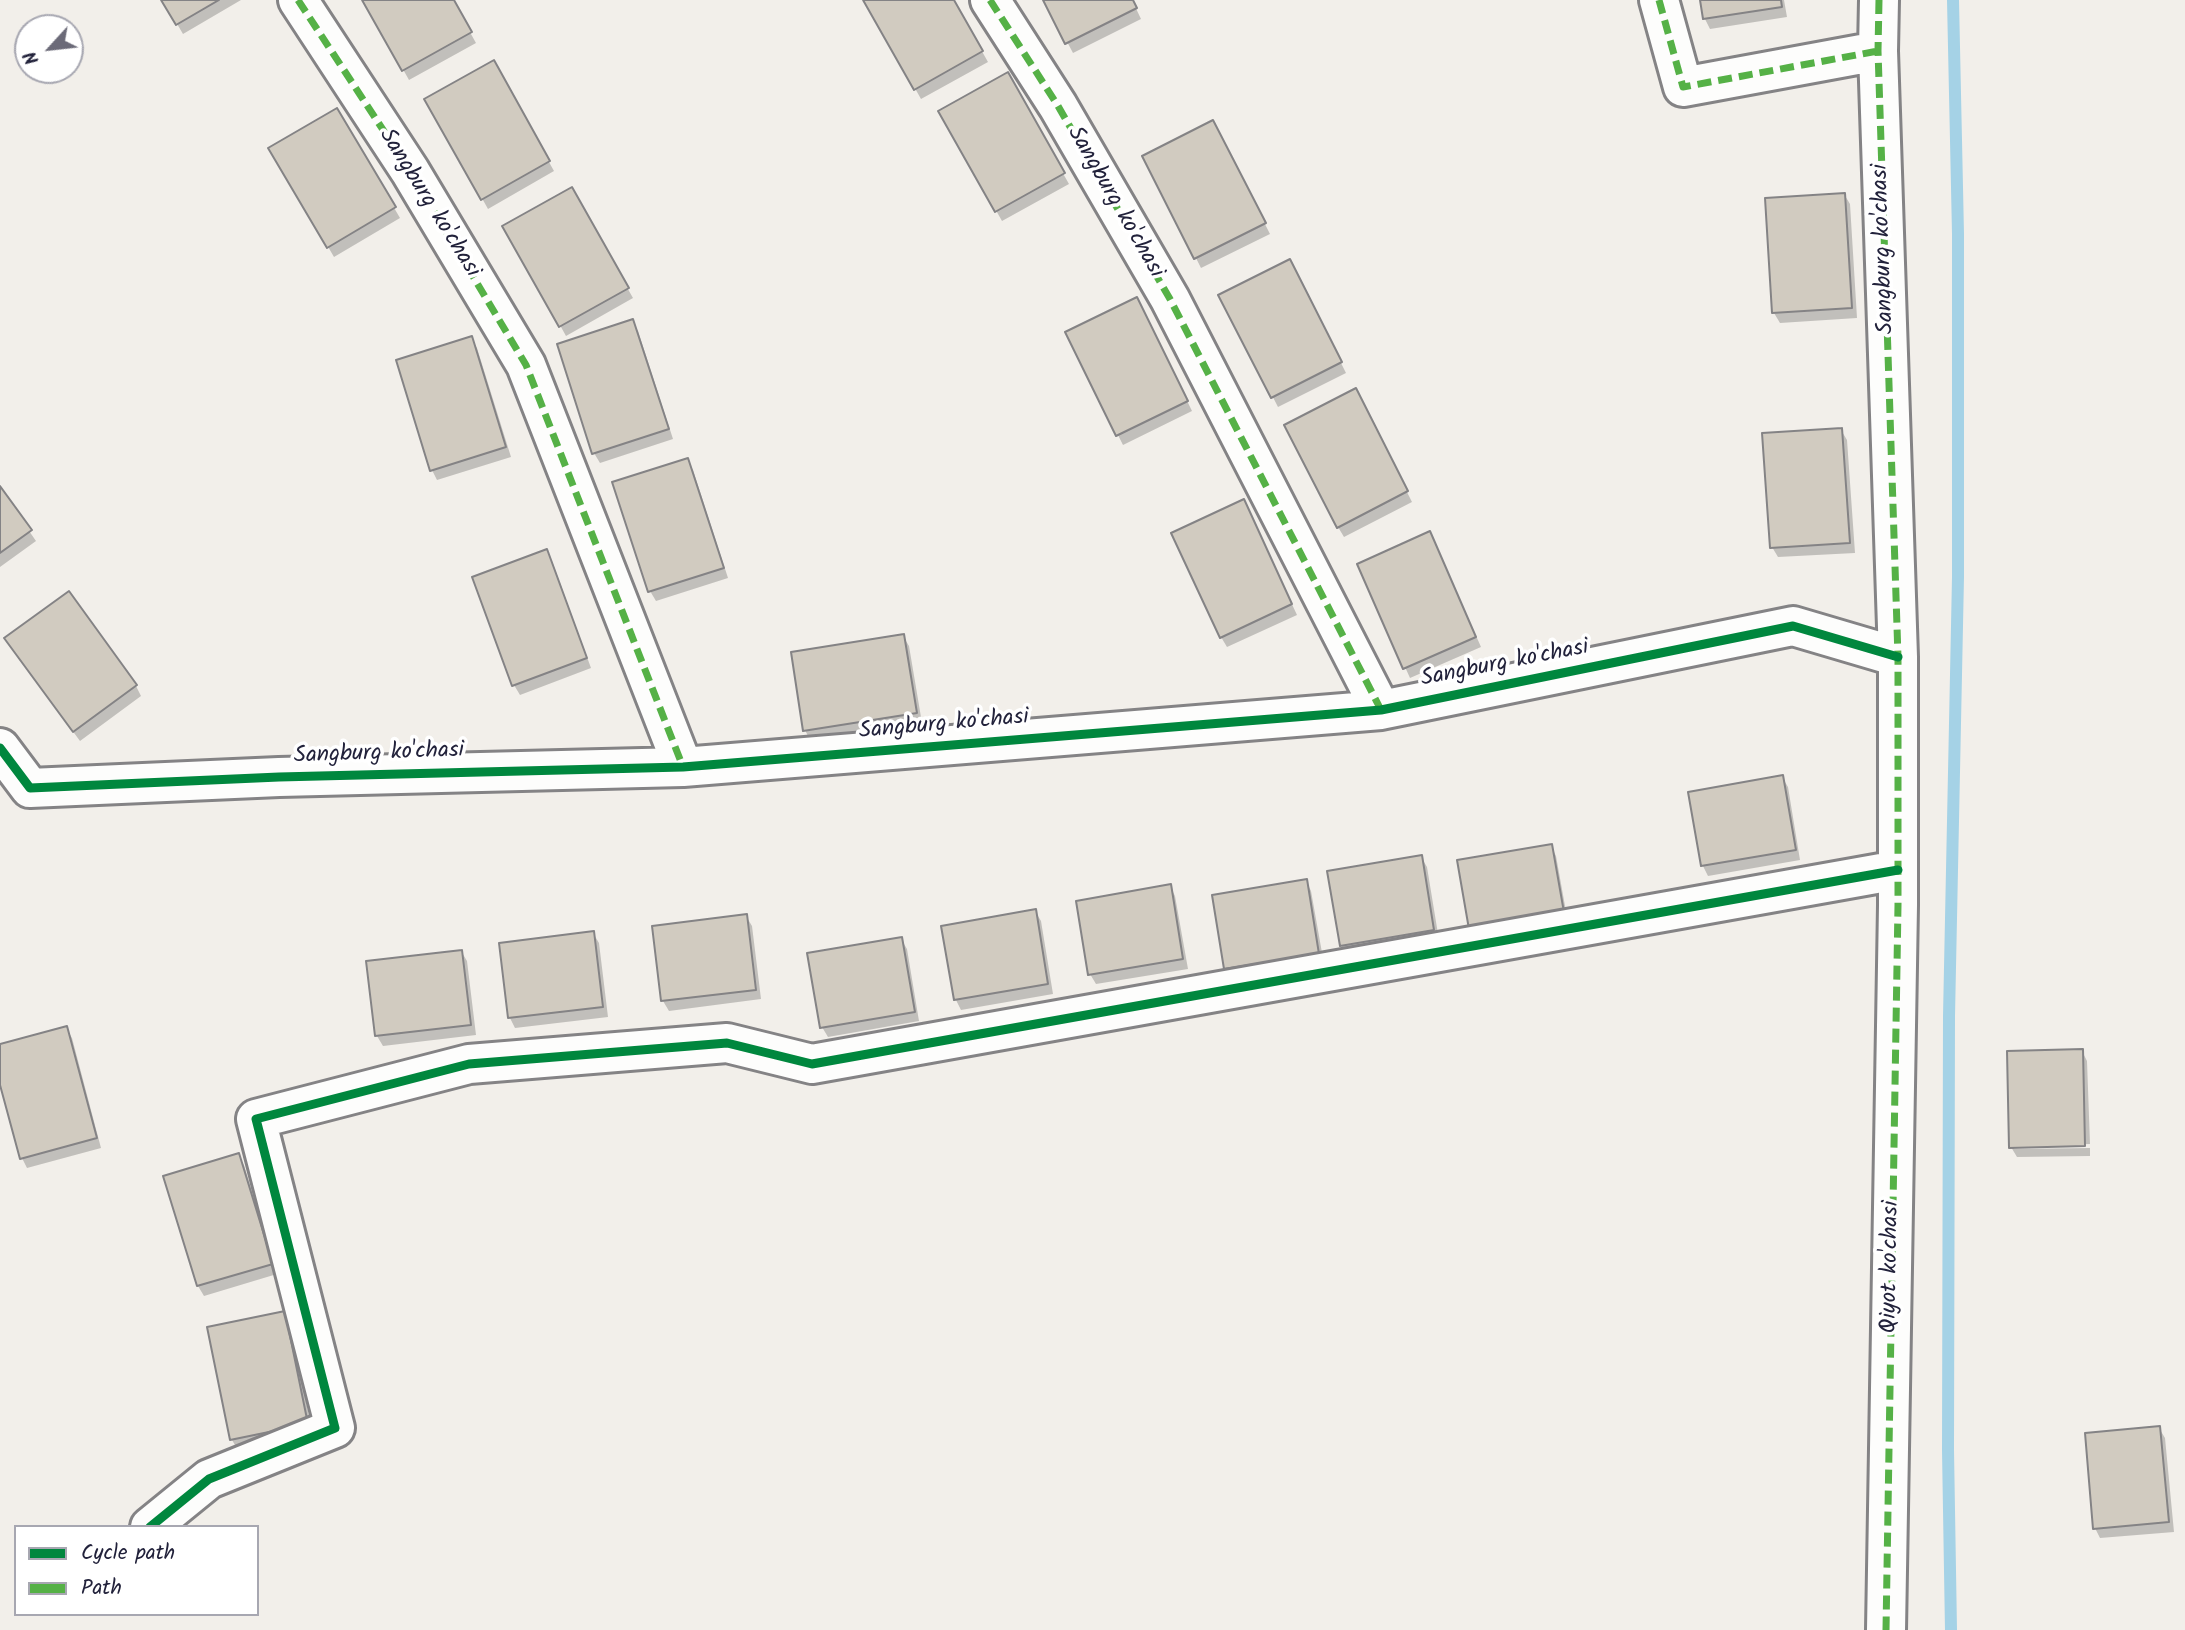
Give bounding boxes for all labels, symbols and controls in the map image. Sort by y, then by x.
north arrow [14,14,84,84]
text: N [16,45,48,70]
street label: Sangburg ko'chasi [1059,122,1169,284]
street label: Sangburg ko'chasi [371,124,485,284]
street label: Sangburg ko'chasi [1868,163,1902,335]
street label: Sangburg ko'chasi [1419,635,1591,695]
street label: Sangburg ko'chasi [858,705,1030,747]
street label: Sangburg ko'chasi [293,738,465,772]
street label: Qiyot ko'chasi [1877,1200,1907,1334]
legend [14,1525,259,1616]
text: Cycle path [81,1537,175,1570]
text: Path [81,1572,122,1605]

